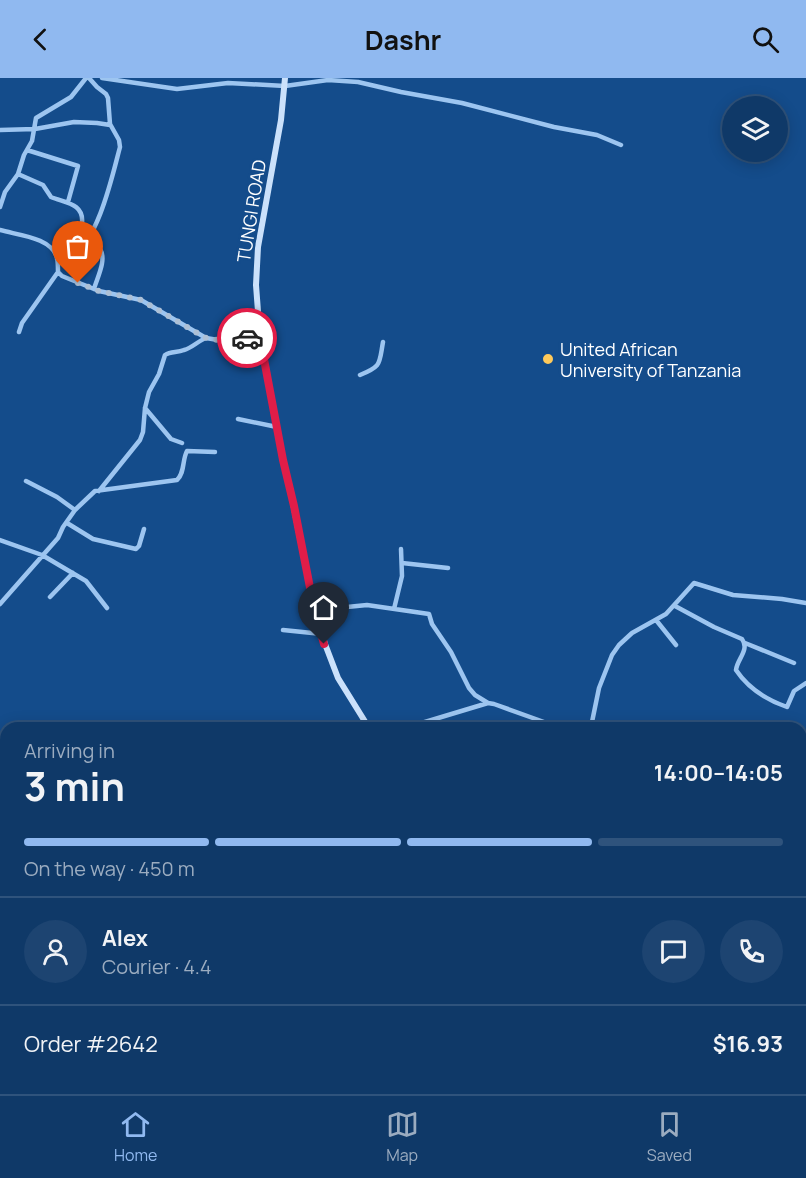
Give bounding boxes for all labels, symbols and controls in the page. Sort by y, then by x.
text: Dashr [365,21,441,58]
icon: back [24,23,57,56]
icon: search [749,23,782,56]
map controls [722,96,788,162]
button: layers [722,96,788,162]
street label: TUNGI ROAD [231,158,271,264]
pin [52,221,103,283]
icon: bag [61,230,94,263]
courier [217,308,277,368]
icon: car [231,322,264,355]
place label: United African University of Tanzania [560,337,741,382]
marker: United African University of Tanzania [541,352,555,366]
pin [298,582,349,644]
icon: home [307,591,340,624]
text: Arriving in [24,737,115,764]
text: 14:00–14:05 [654,758,783,788]
text: 3 min [24,759,125,813]
text: On the way · 450 m [24,855,195,882]
button: person [24,920,87,983]
button: chat [642,920,705,983]
button: phone [720,920,783,983]
text: Alex [102,923,148,953]
text: Courier · 4.4 [102,953,212,980]
text: Order #2642 [24,1029,158,1059]
text: $16.93 [713,1029,783,1059]
tab: Home [114,1108,157,1166]
tab: Map [386,1108,419,1166]
tab: Saved [647,1108,692,1166]

